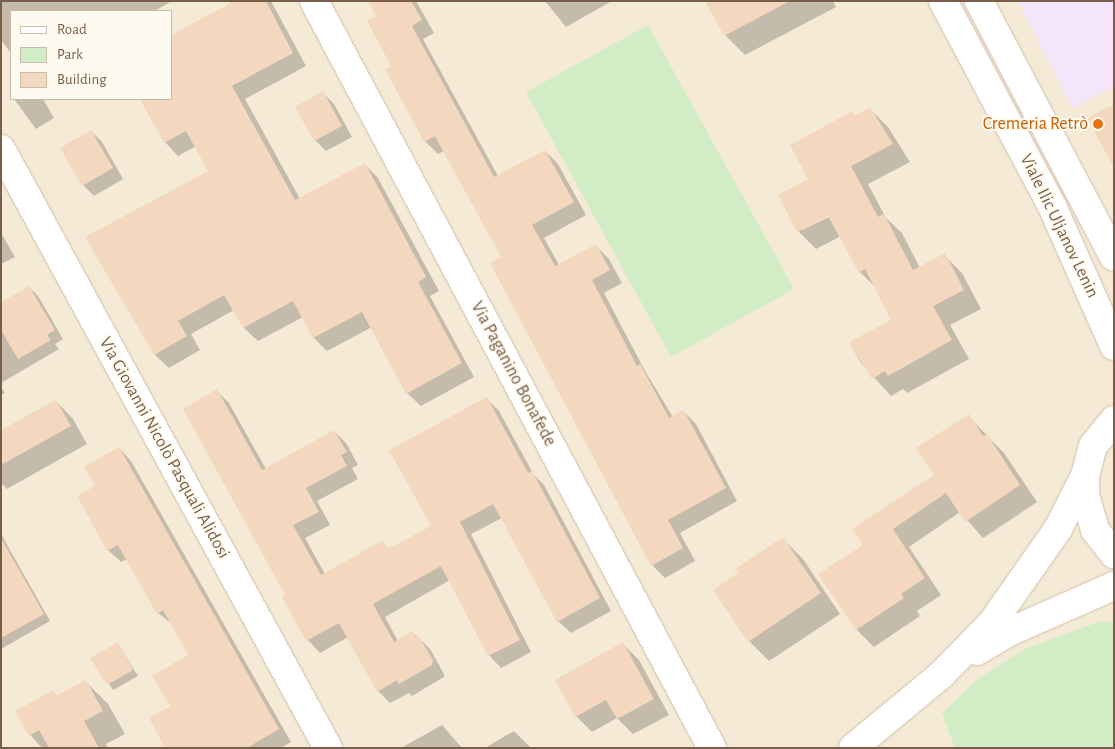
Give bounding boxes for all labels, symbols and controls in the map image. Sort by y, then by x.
legend [10,10,172,100]
text: Road [57,22,87,37]
text: Park [57,47,83,62]
text: Building [57,72,107,87]
place label: Cremeria Retrò [983,113,1088,135]
marker: Cremeria Retrò [1092,118,1104,130]
street label: Viale Ilic Uljanov Lenin [1015,150,1103,302]
street label: Via Paganino Bonafede [466,298,560,450]
street label: Via Giovanni Nicolò Pasquali Alidosi [94,333,234,563]

